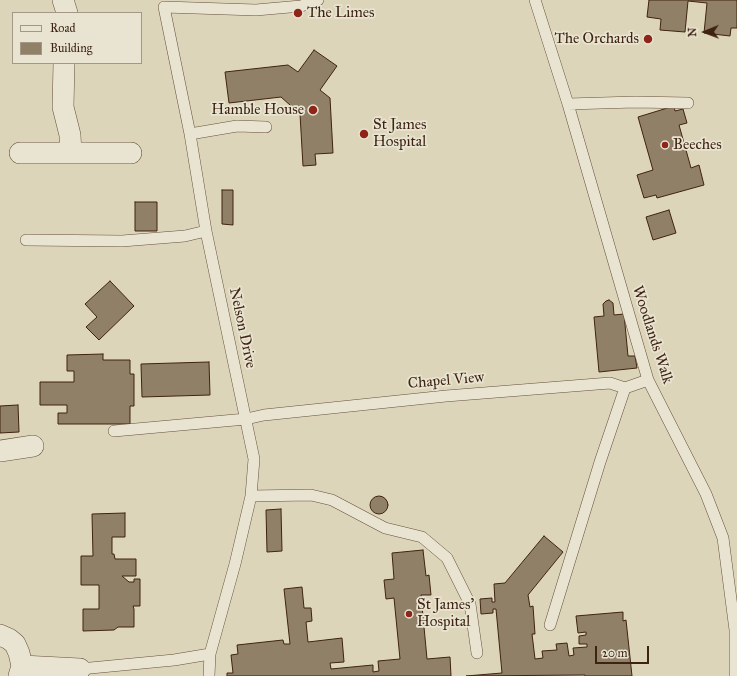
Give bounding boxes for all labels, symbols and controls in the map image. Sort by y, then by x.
place label: The Limes [307,4,375,22]
marker: The Limes [292,7,304,19]
legend [12,12,142,64]
north arrow [685,12,725,52]
text: Road [50,21,76,35]
text: N [686,27,699,37]
place label: The Orchards [554,30,639,48]
marker: The Orchards [642,33,654,45]
text: Building [50,41,92,55]
place label: Hamble House [211,101,304,119]
marker: Hamble House [307,104,319,116]
place label: St James Hospital [373,116,426,151]
marker: St James Hospital [358,128,370,140]
place label: Beeches [673,136,722,154]
marker: Beeches [660,140,670,150]
street label: Woodlands Walk [628,284,676,386]
street label: Nelson Drive [225,286,259,370]
street label: Chapel View [407,369,485,393]
place label: St James' Hospital [417,596,474,631]
marker: St James' Hospital [404,609,414,619]
scale bar [597,638,651,664]
text: 20 m [602,646,628,660]

